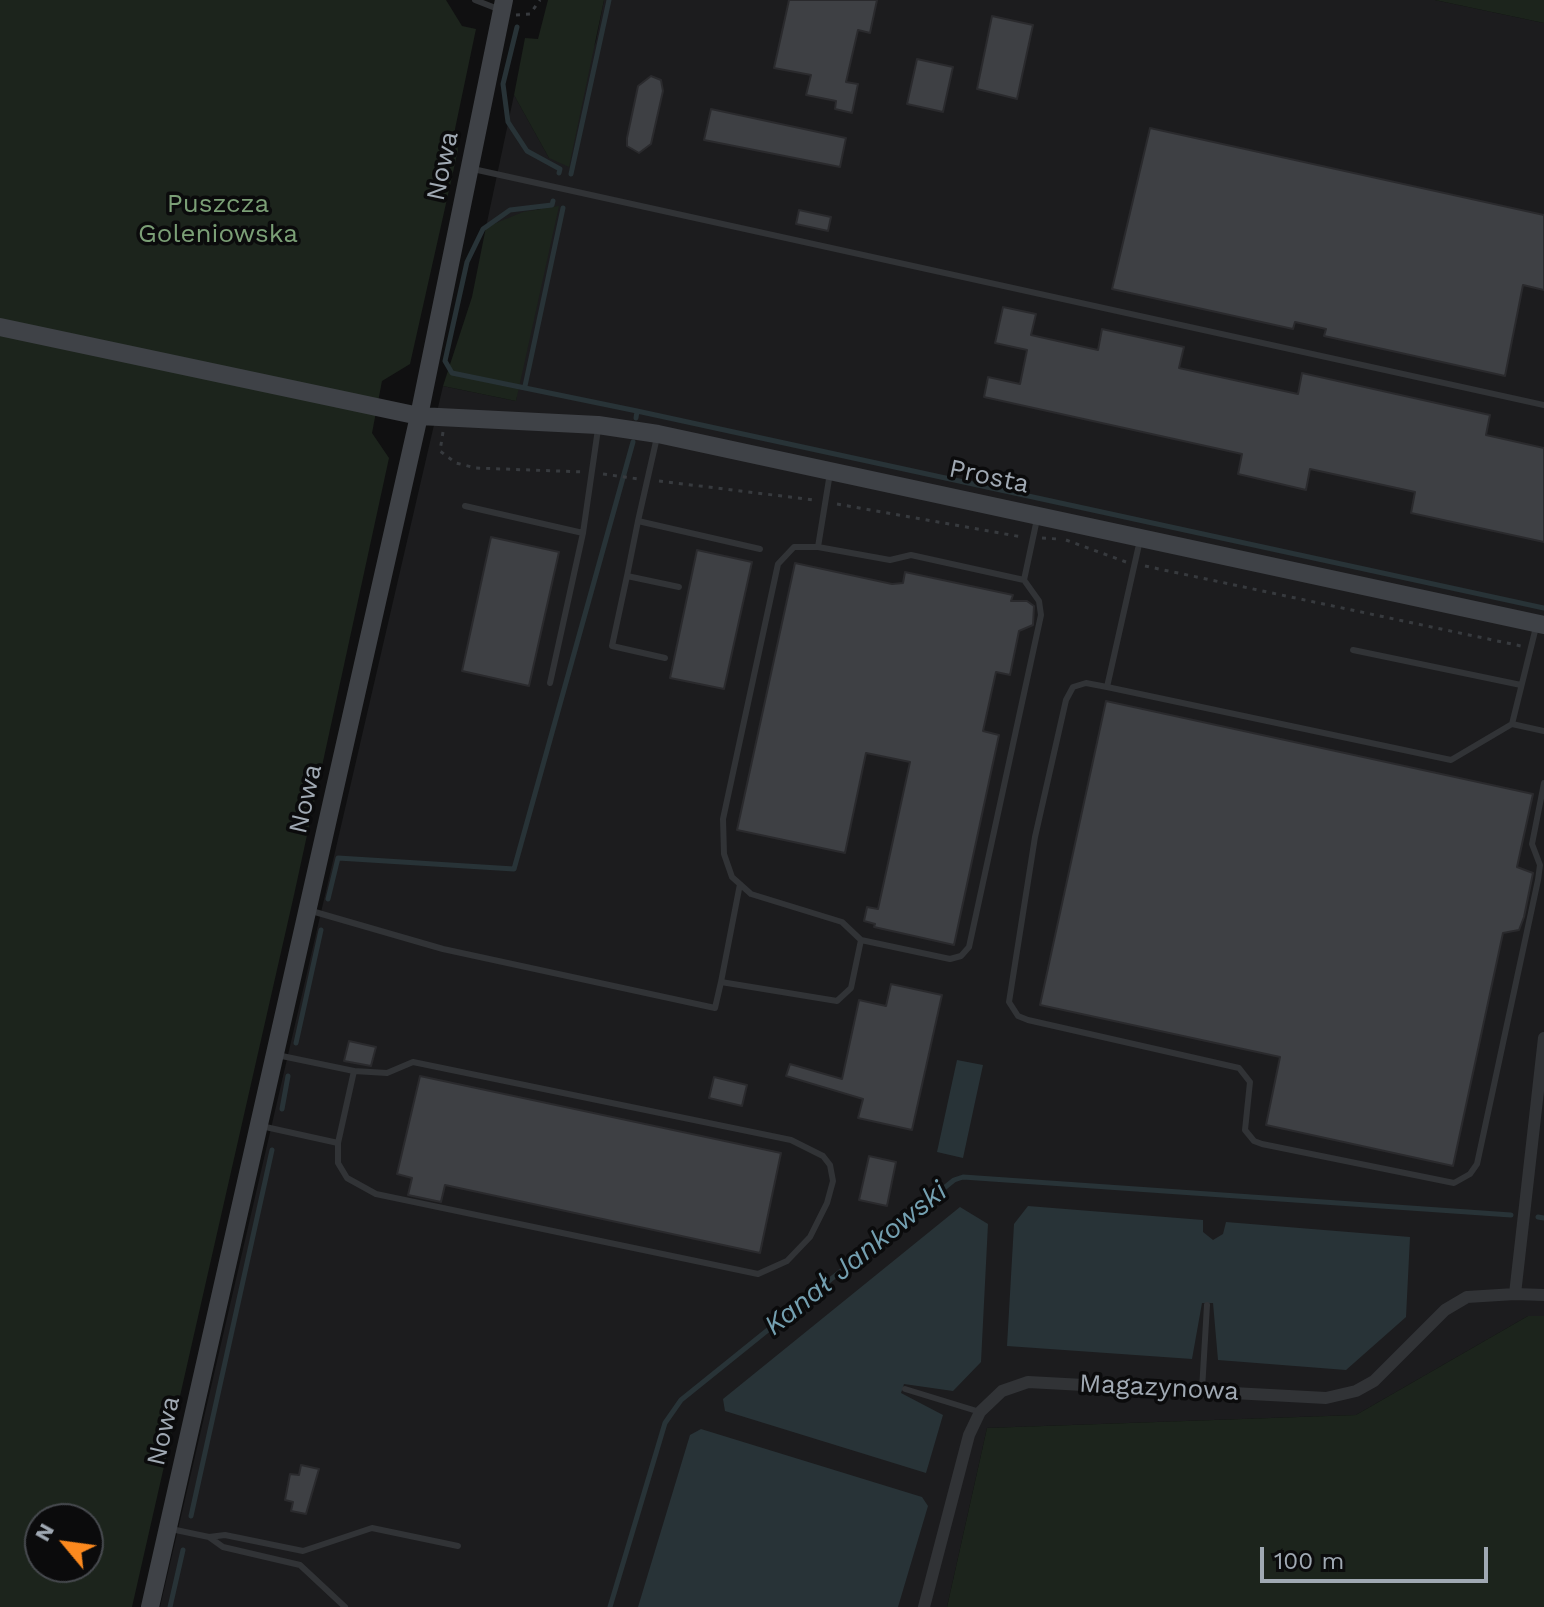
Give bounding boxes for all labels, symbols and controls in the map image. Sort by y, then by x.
street label: Nowa [420,128,466,204]
park label: Puszcza Goleniowska [138,188,298,250]
street label: Prosta [946,453,1032,501]
street label: Nowa [283,761,329,837]
water label: Kanał Jankowski [758,1175,954,1343]
street label: Magazynowa [1078,1368,1240,1408]
street label: Nowa [141,1393,187,1469]
north arrow [24,1503,104,1583]
text: N [29,1519,59,1545]
scale bar [1264,1531,1492,1581]
text: 100 m [1274,1547,1344,1575]

